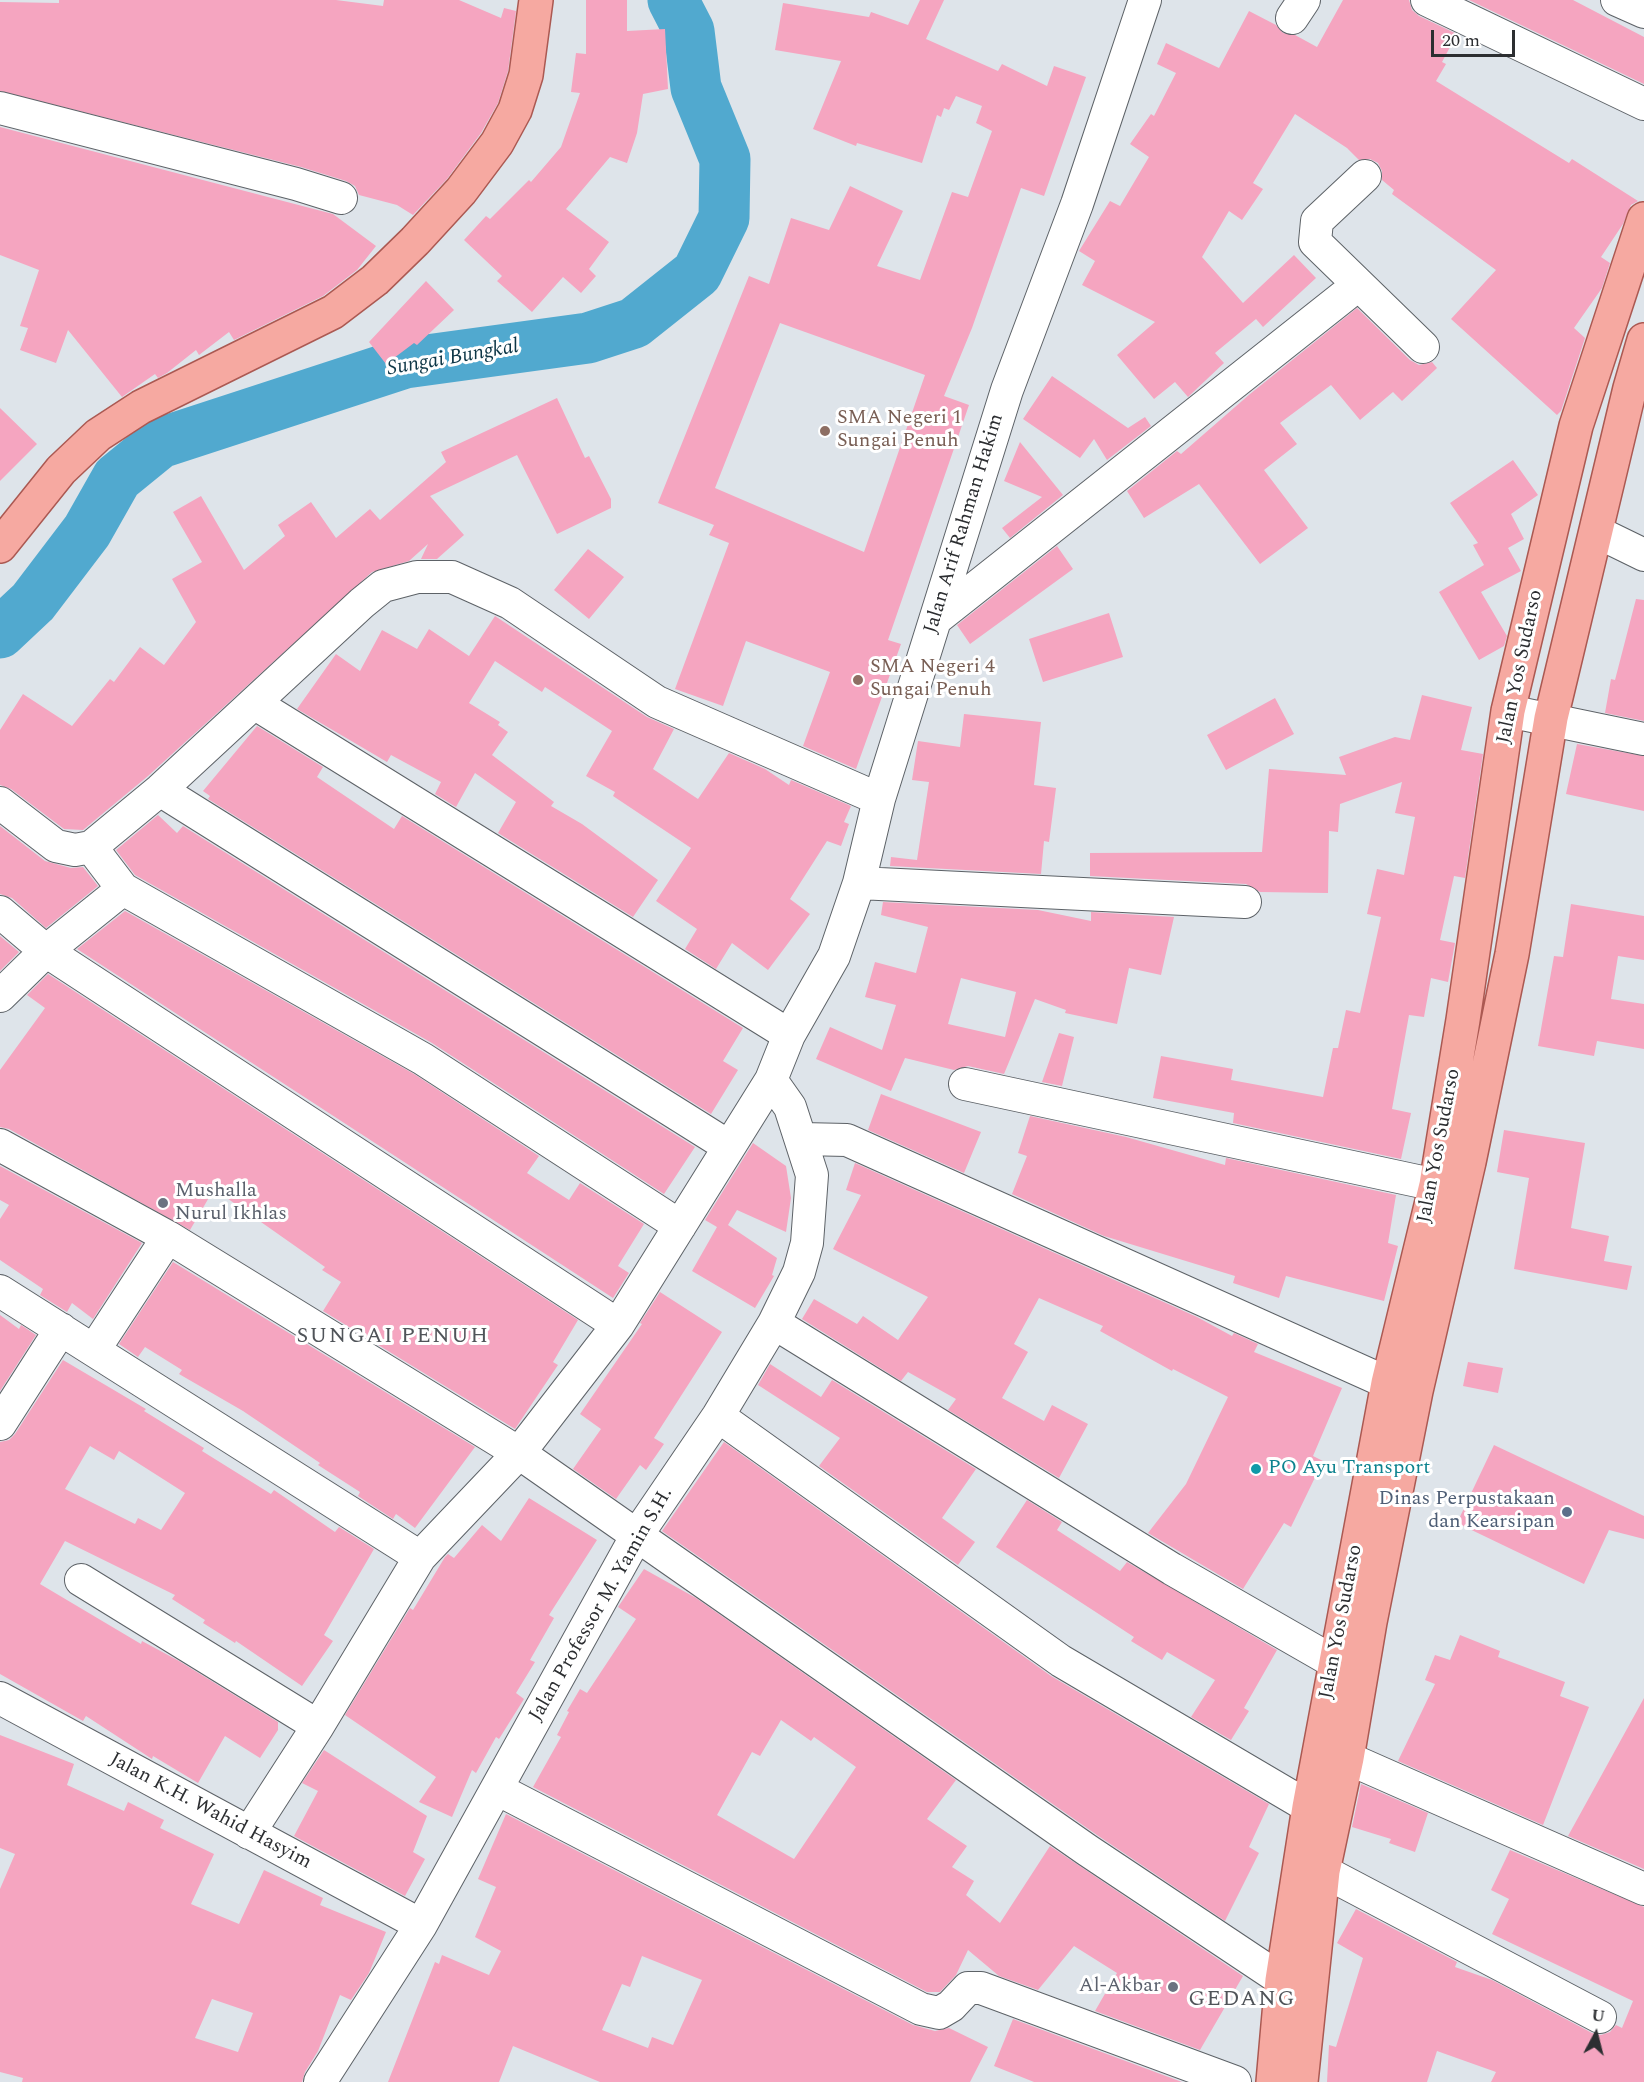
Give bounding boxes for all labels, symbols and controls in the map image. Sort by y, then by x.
scale bar [1434,18,1518,56]
text: 20 m [1442,27,1480,54]
water label: Sungai Bungkal [385,335,521,383]
place label: SMA Negeri 1 Sungai Penuh [837,407,962,454]
street label: Jalan Arif Rahman Hakim [920,411,1010,637]
marker: SMA Negeri 1 Sungai Penuh [818,424,832,438]
street label: Jalan Yos Sudarso [1493,588,1549,746]
place label: SMA Negeri 4 Sungai Penuh [870,656,995,703]
marker: SMA Negeri 4 Sungai Penuh [851,673,865,687]
street label: Jalan Yos Sudarso [1413,1067,1467,1225]
place label: Mushalla Nurul Ikhlas [175,1180,287,1227]
marker: Mushalla Nurul Ikhlas [156,1196,170,1210]
district label: SUNGAI PENUH [296,1325,490,1351]
place label: PO Ayu Transport [1268,1457,1430,1481]
marker: PO Ayu Transport [1249,1462,1263,1476]
street label: Jalan Professor M. Yamin S.H. [525,1484,679,1726]
place label: Dinas Perpustakaan dan Kearsipan [1378,1488,1555,1535]
marker: Dinas Perpustakaan dan Kearsipan [1560,1505,1574,1519]
street label: Jalan Yos Sudarso [1315,1543,1369,1701]
street label: Jalan K.H. Wahid Hasyim [105,1749,315,1875]
place label: Al-Akbar [1079,1975,1161,1999]
marker: Al-Akbar [1166,1980,1180,1994]
district label: GEDANG [1188,1988,1296,2014]
text: U [1590,2003,1606,2029]
north arrow [1566,2004,1626,2064]

